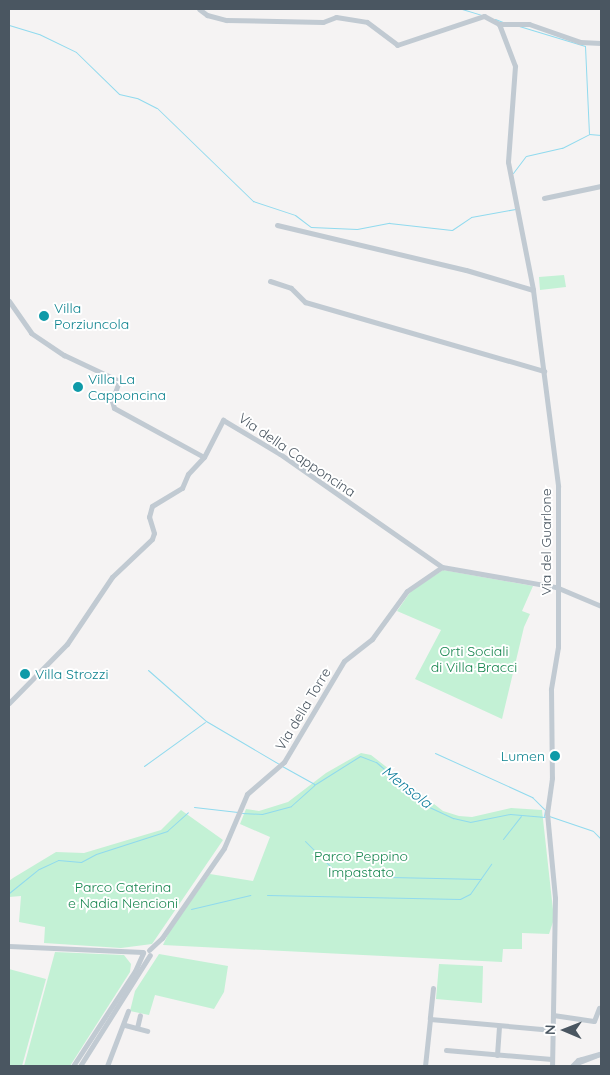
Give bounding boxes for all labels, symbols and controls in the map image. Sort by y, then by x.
place label: Villa Porziuncola [54,300,129,332]
marker: Villa Porziuncola [38,310,50,322]
place label: Villa La Capponcina [88,371,166,404]
marker: Villa La Capponcina [72,381,84,393]
street label: Via della Capponcina [235,410,359,500]
street label: Via del Guarlone [538,488,554,596]
park label: Orti Sociali di Villa Bracci [431,643,517,676]
street label: Via della Torre [272,665,334,753]
place label: Villa Strozzi [35,666,108,682]
marker: Villa Strozzi [19,668,31,680]
place label: Lumen [501,748,545,764]
marker: Lumen [549,750,561,762]
water label: Mensola [379,762,435,812]
park label: Parco Peppino Impastato [314,848,408,880]
park label: Parco Caterina e Nadia Nencioni [68,879,178,912]
north arrow [540,1005,590,1055]
text: N [541,1024,559,1035]

